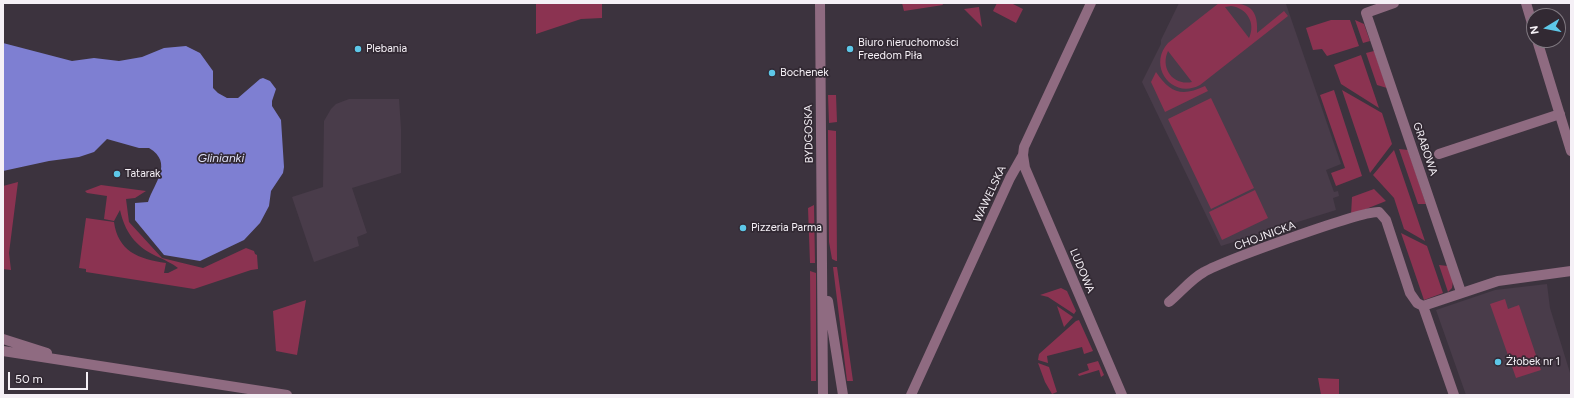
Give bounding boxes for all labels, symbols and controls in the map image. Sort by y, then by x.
north arrow [1526,8,1566,48]
text: N [1528,25,1542,35]
place label: Biuro nieruchomości Freedom Piła [858,36,959,62]
place label: Plebania [366,42,407,56]
marker: Plebania [353,44,363,54]
marker: Biuro nieruchomości Freedom Piła [845,44,855,54]
place label: Bochenek [780,66,829,80]
marker: Bochenek [767,68,777,78]
street label: BYDGOSKA [802,105,816,163]
street label: GRABOWA [1410,121,1440,177]
water label: Glinianki [198,151,244,165]
street label: WAWELSKA [971,164,1009,224]
place label: Tatarak [125,167,160,181]
marker: Tatarak [112,169,122,179]
street label: CHOJNICKA [1233,219,1297,253]
place label: Pizzeria Parma [751,221,822,235]
marker: Pizzeria Parma [738,223,748,233]
street label: LUDOWA [1067,247,1097,295]
place label: Żłobek nr 1 [1506,355,1560,369]
marker: Żłobek nr 1 [1493,357,1503,367]
scale bar [10,364,90,390]
text: 50 m [15,372,43,386]

